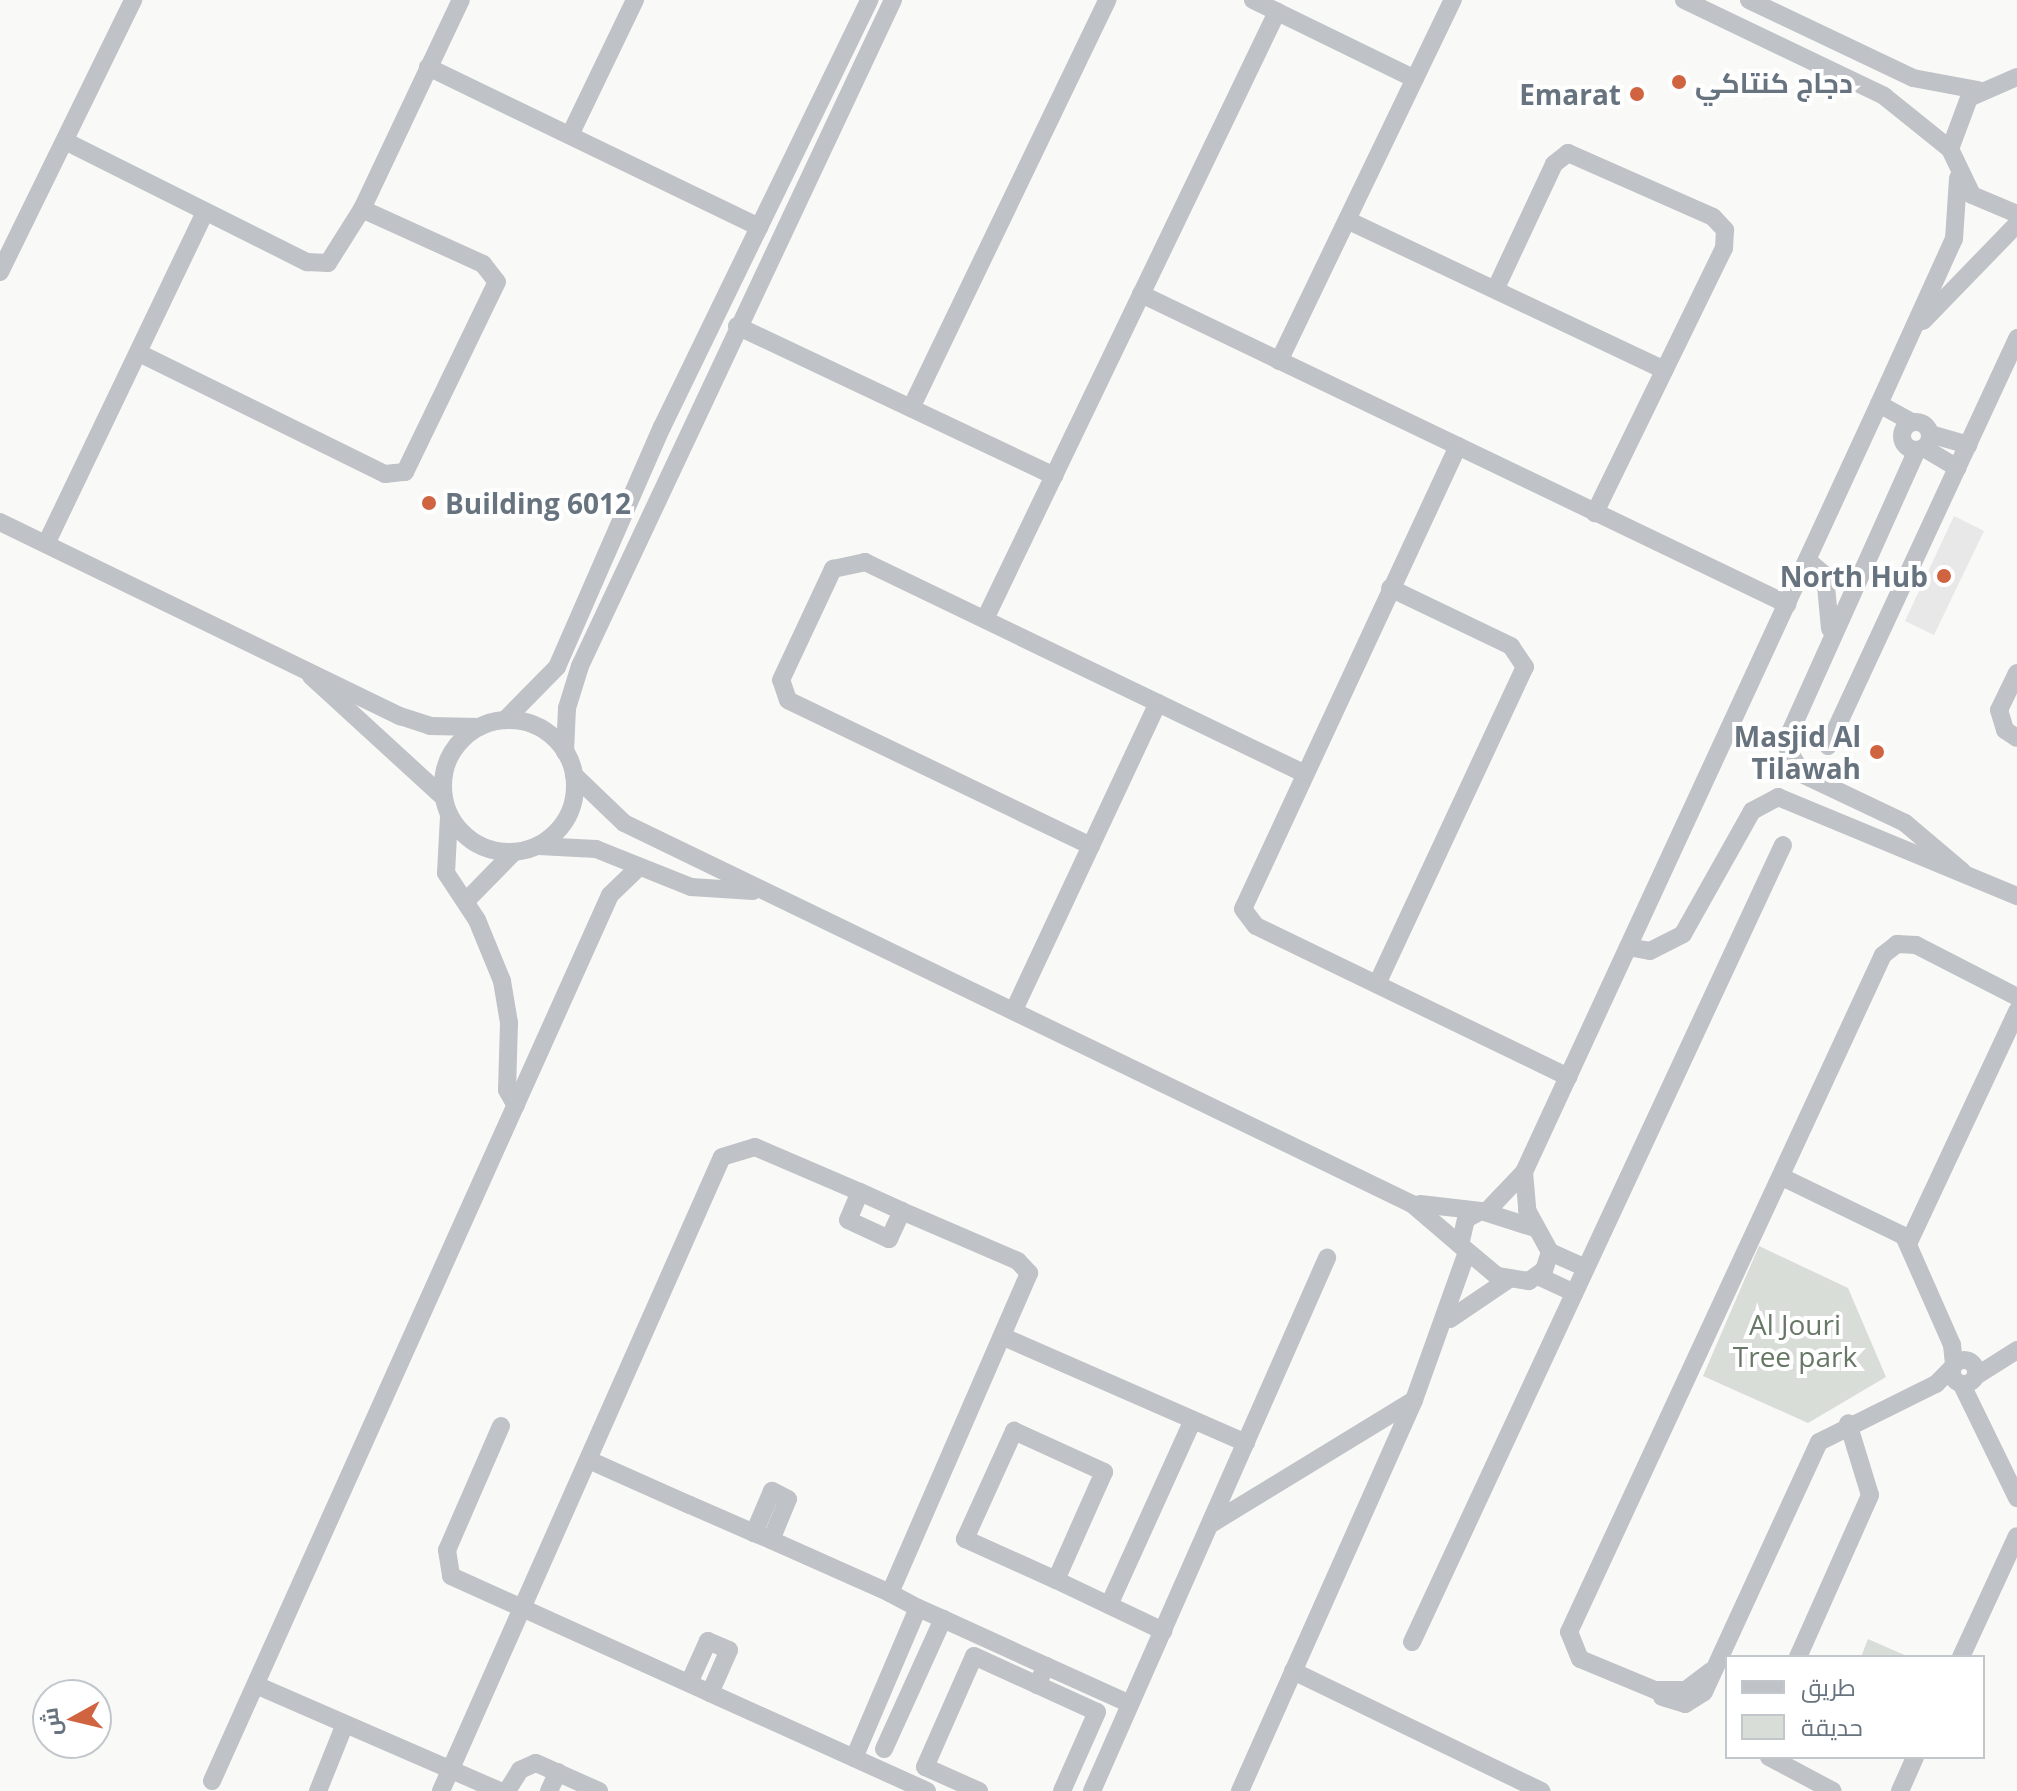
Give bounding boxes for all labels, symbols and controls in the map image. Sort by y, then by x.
place label: دجاج كنتاكي [1695,65,1853,99]
marker: دجاج كنتاكي [1670,73,1688,91]
place label: Emarat [1519,77,1621,111]
marker: Emarat [1628,85,1646,103]
place label: Building 6012 [445,486,631,520]
marker: Building 6012 [420,494,438,512]
place label: North Hub [1780,559,1928,593]
marker: North Hub [1935,567,1953,585]
place label: Masjid Al Tilawah [1734,719,1861,785]
marker: Masjid Al Tilawah [1868,743,1886,761]
park label: Al Jouri Tree park [1733,1307,1857,1373]
legend [1725,1655,1985,1759]
text: طريق [1801,1670,1856,1703]
north arrow [32,1679,112,1759]
text: ش [33,1706,67,1738]
text: حديقة [1801,1710,1863,1743]

